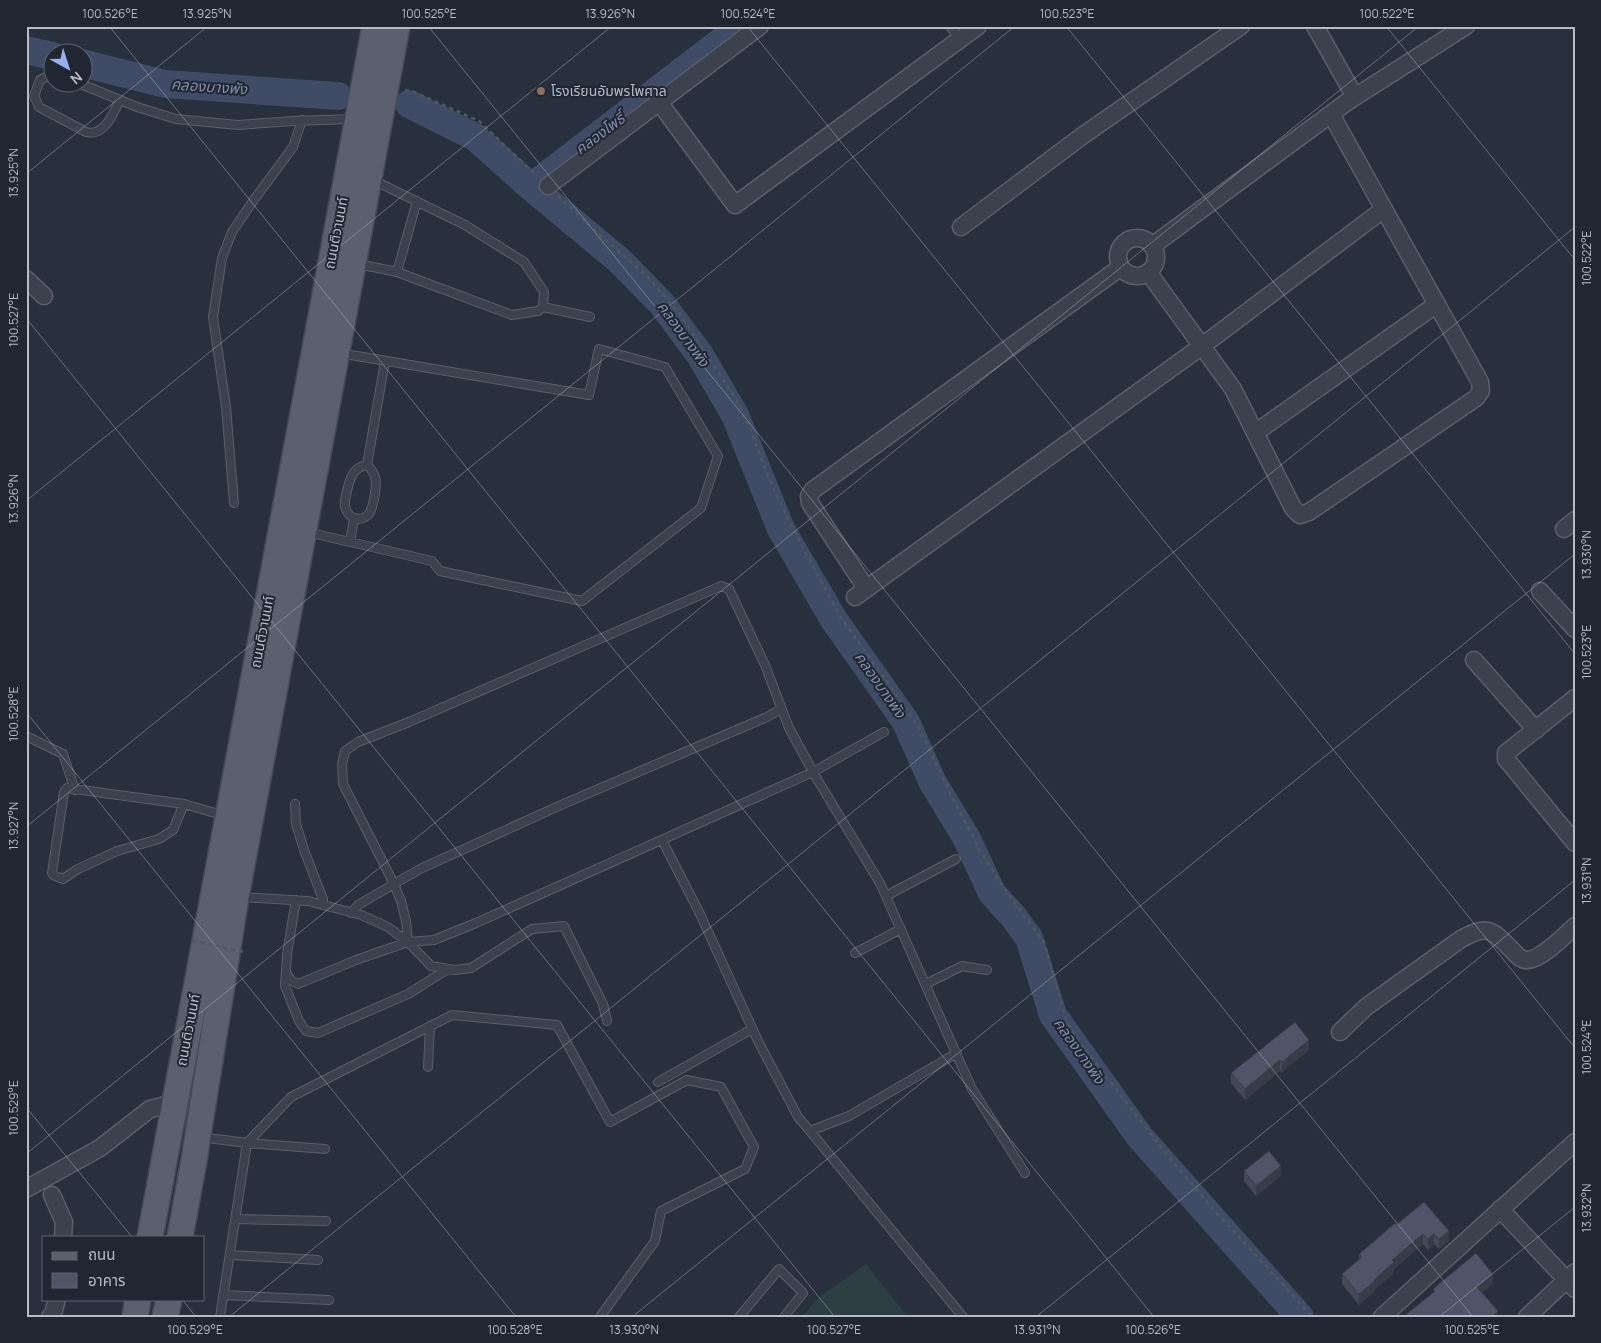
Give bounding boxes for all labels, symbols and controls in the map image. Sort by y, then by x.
text: 100.526°E [82,5,138,22]
text: 13.925°N [182,5,232,22]
text: 100.525°E [402,5,457,22]
text: 13.926°N [585,5,635,22]
text: 100.524°E [721,5,776,22]
text: 100.523°E [1040,5,1094,22]
text: 100.522°E [1360,5,1415,22]
north arrow [42,42,92,92]
text: N [67,68,86,89]
water label: คลองบางพัง [170,73,249,100]
place label: โรงเรียนอัมพรไพศาล [551,81,667,100]
marker: โรงเรียนอัมพรไพศาล [535,85,547,97]
water label: คลองโพธิ์ [570,105,632,159]
text: 13.925°N [5,148,22,198]
street label: ถนนติวานนท์ [319,195,352,270]
text: 100.522°E [1578,230,1595,285]
text: 100.527°E [5,293,22,347]
water label: คลองบางพัง [653,297,715,371]
text: 13.926°N [5,474,22,524]
text: 13.930°N [1578,530,1595,580]
street label: ถนนติวานนท์ [245,594,278,669]
text: 100.523°E [1578,625,1595,679]
water label: คลองบางพัง [850,648,911,723]
text: 100.528°E [5,686,22,742]
text: 13.927°N [5,802,22,850]
text: 13.931°N [1578,858,1595,904]
street label: ถนนติวานนท์ [171,992,204,1067]
water label: คลองบางพัง [1049,1014,1110,1089]
text: 100.524°E [1578,1019,1595,1074]
text: 100.529°E [5,1080,22,1136]
text: 13.932°N [1578,1184,1595,1232]
legend [42,1236,205,1300]
text: ถนน [88,1244,115,1265]
text: อาคาร [88,1270,125,1291]
text: 100.529°E [167,1321,223,1338]
text: 100.528°E [488,1321,543,1338]
text: 13.930°N [609,1321,659,1338]
text: 100.527°E [807,1321,861,1338]
text: 13.931°N [1014,1321,1060,1338]
text: 100.526°E [1125,1321,1181,1338]
text: 100.525°E [1445,1321,1500,1338]

